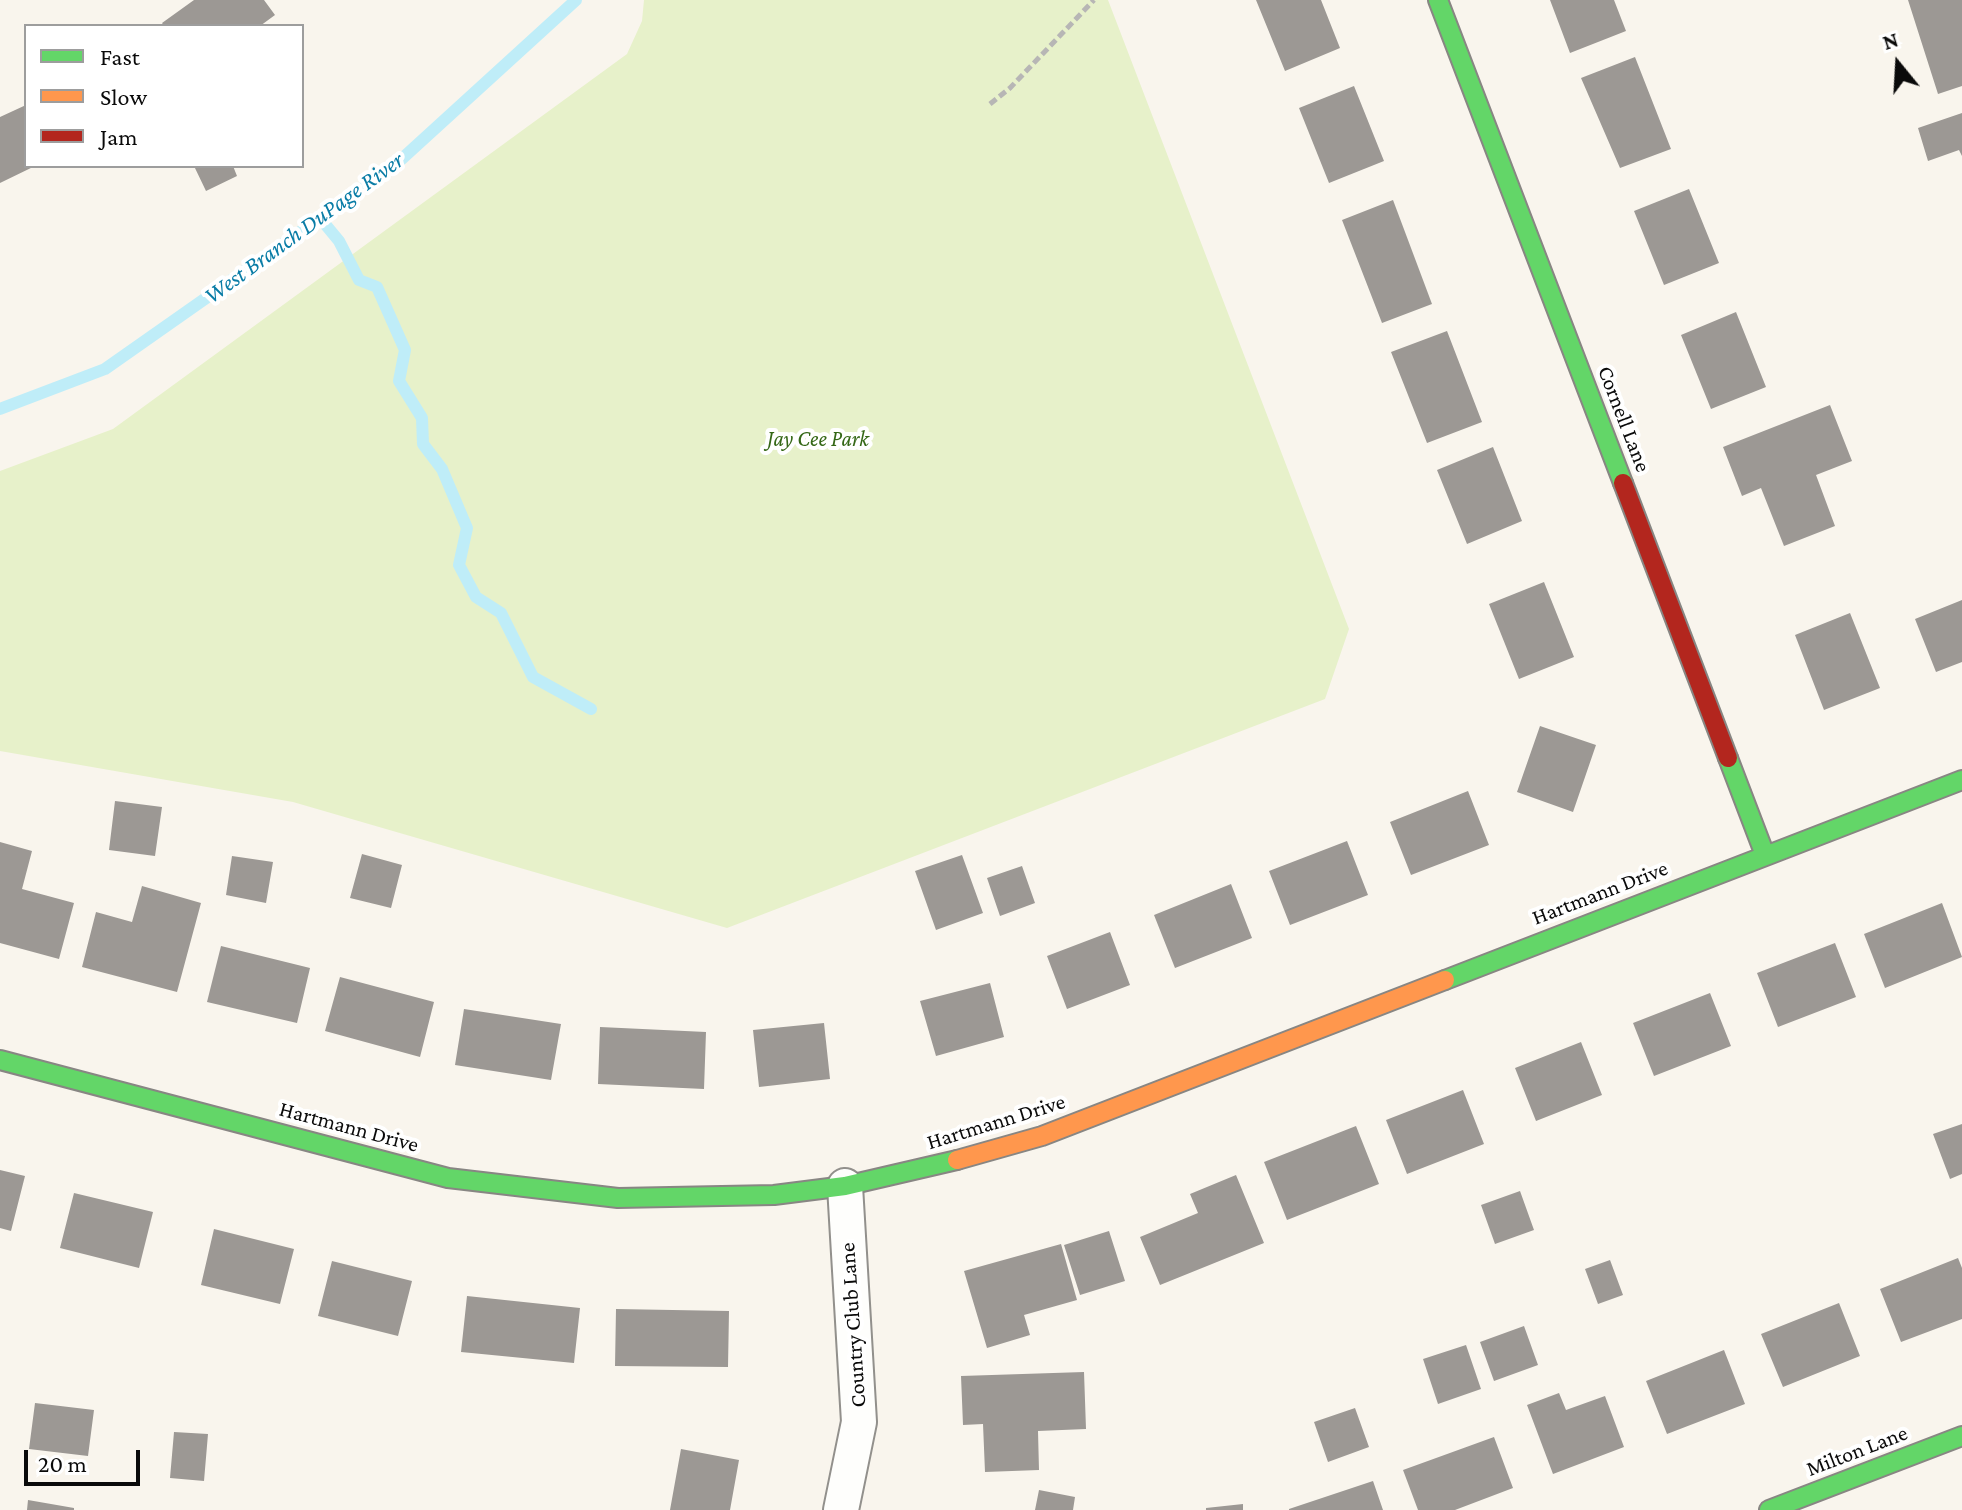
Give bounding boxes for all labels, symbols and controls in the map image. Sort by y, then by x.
legend [24,24,304,168]
north arrow [1858,24,1938,104]
text: N [1879,26,1901,55]
text: Fast [100,43,140,70]
text: Slow [100,83,147,110]
text: Jam [100,123,138,150]
water label: West Branch DuPage River [198,146,410,310]
street label: Cornell Lane [1592,362,1656,476]
park label: Jay Cee Park [767,426,869,452]
street label: Hartmann Drive [1528,855,1672,931]
street label: Hartmann Drive [924,1088,1068,1156]
street label: Hartmann Drive [276,1096,422,1158]
street label: Country Club Lane [834,1242,872,1408]
street label: Milton Lane [1803,1420,1911,1482]
scale bar [28,1434,144,1484]
text: 20 m [38,1450,87,1477]

